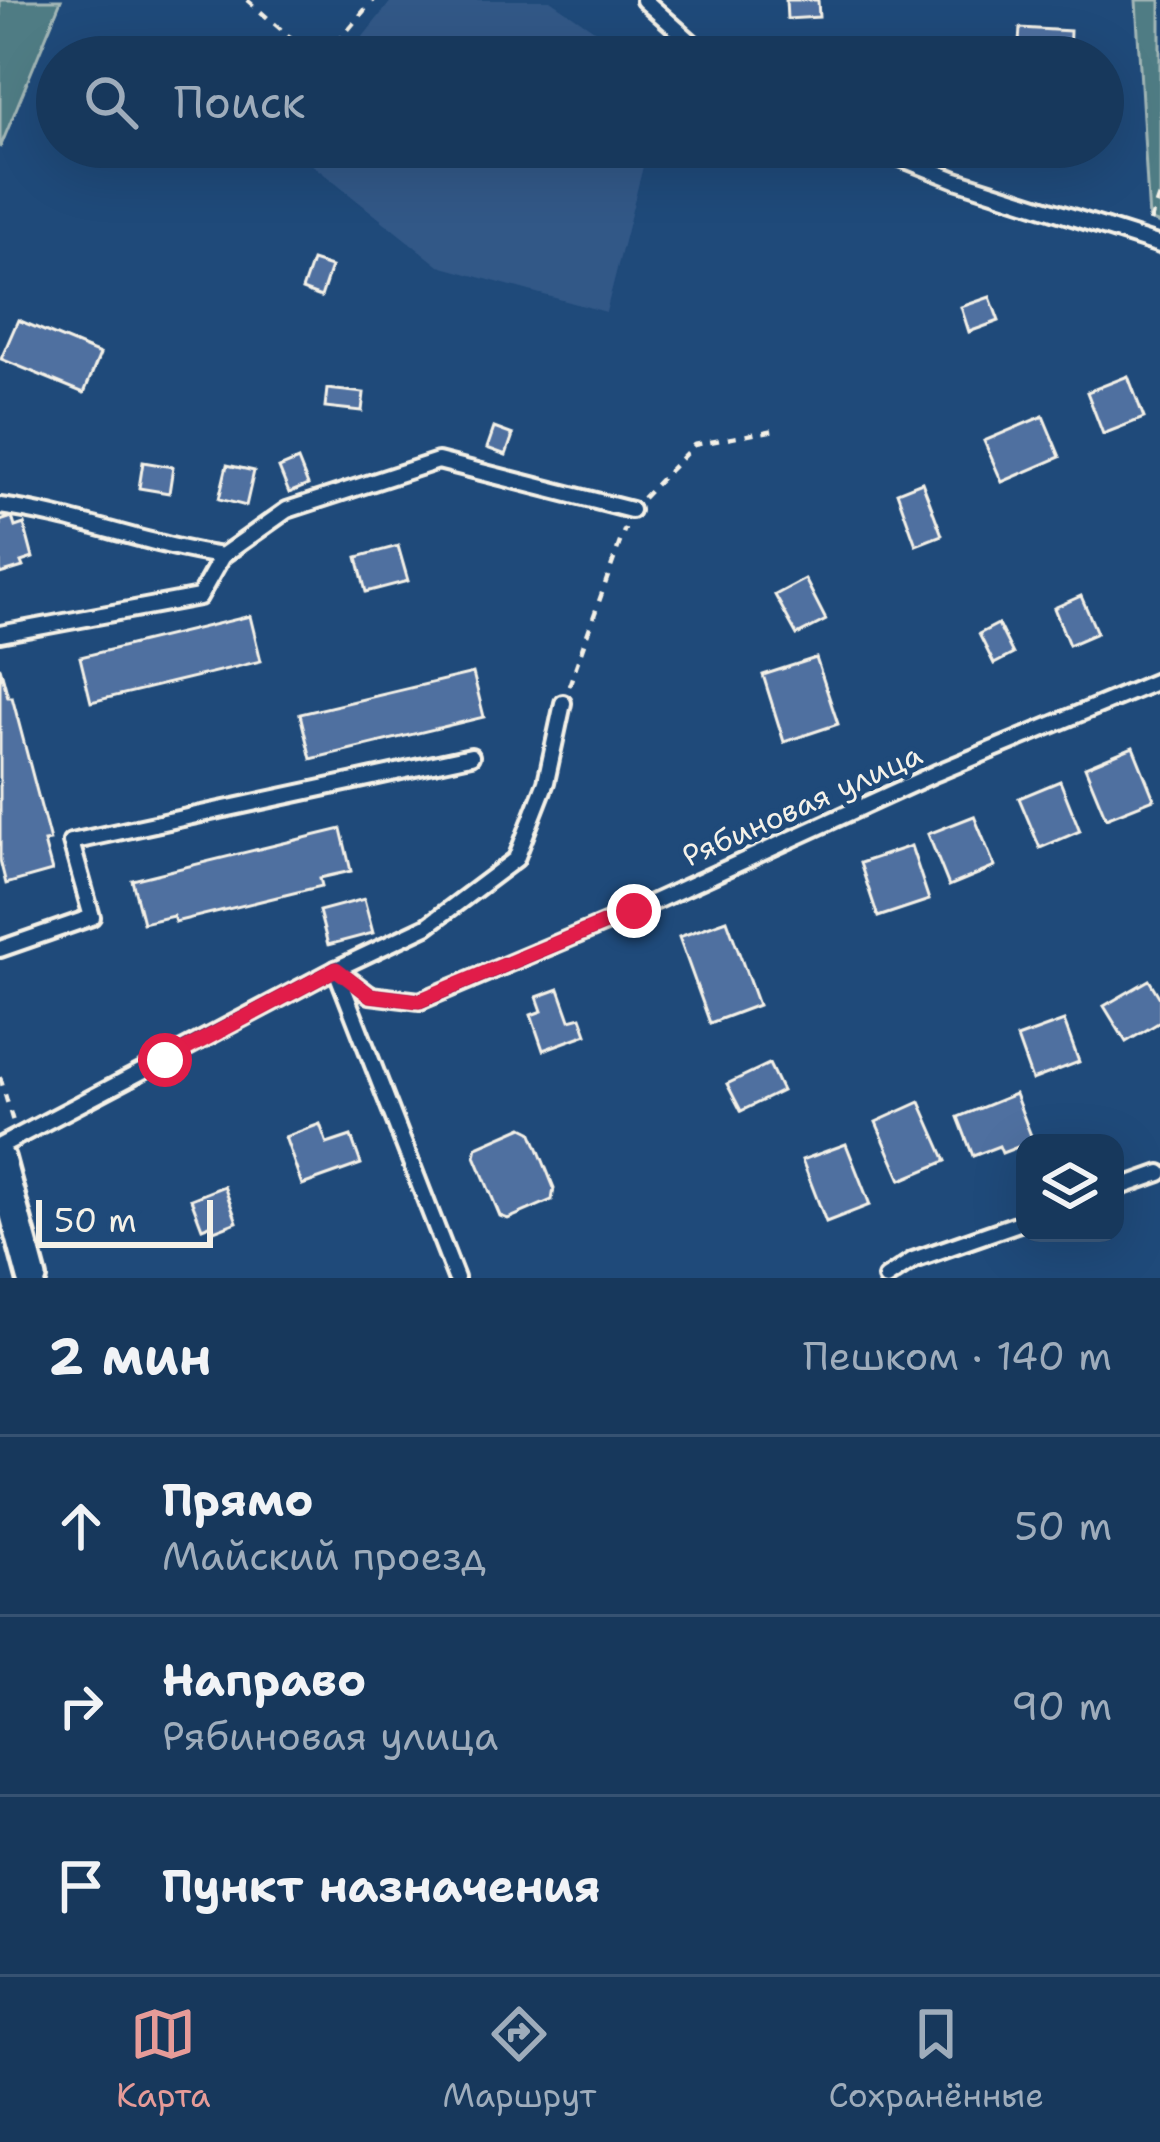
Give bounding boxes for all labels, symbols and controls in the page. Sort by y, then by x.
search box [36,36,1124,168]
icon: search [78,69,144,135]
text: Поиск [174,72,305,132]
street label: Рябиновая улица [676,734,929,876]
route end [607,884,661,938]
route start [138,1033,192,1087]
map controls [1016,1134,1124,1242]
button: layers [1016,1134,1124,1242]
scale bar [36,1194,213,1247]
text: 50 m [54,1198,137,1243]
text: 2 мин [48,1322,212,1390]
text: Пешком · 140 m [803,1330,1112,1382]
text: Прямо [162,1470,313,1530]
icon: ahead [48,1493,114,1559]
text: 50 m [1014,1500,1112,1552]
text: Майский проезд [162,1530,486,1582]
text: Направо [162,1650,366,1710]
icon: right [48,1673,114,1739]
text: 90 m [1011,1680,1112,1732]
text: Рябиновая улица [162,1710,498,1762]
icon: arrive [48,1853,114,1919]
text: Пункт назначения [162,1856,601,1916]
tab: Карта [116,2001,210,2118]
tab: Маршрут [442,2001,596,2118]
tab: Сохранённые [828,2001,1044,2118]

